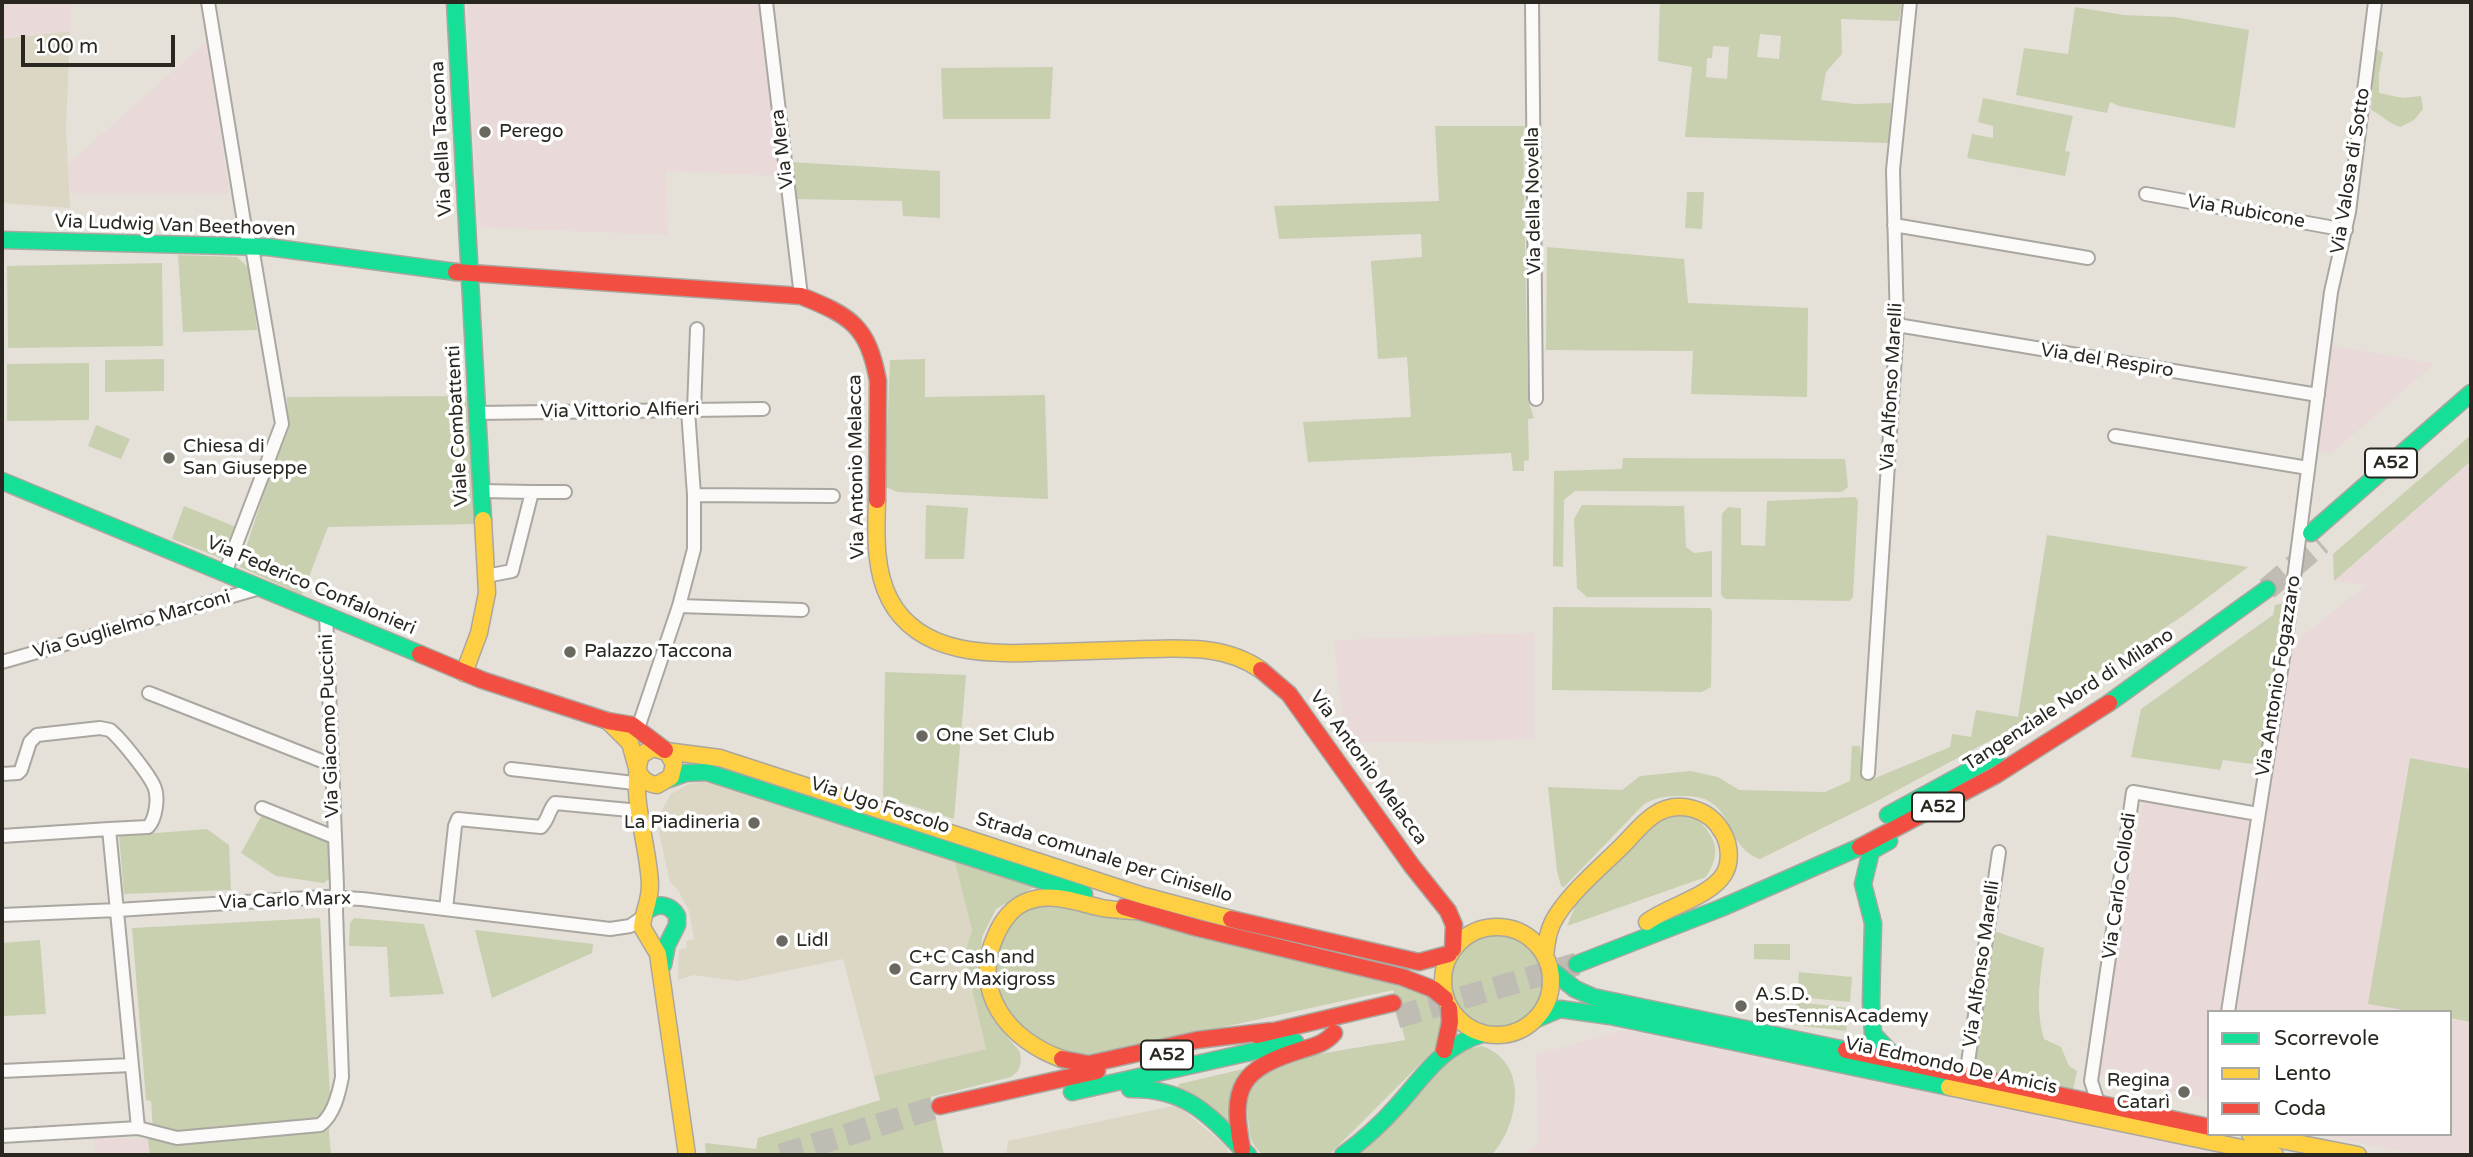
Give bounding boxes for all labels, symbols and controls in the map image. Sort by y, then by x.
scale bar [24,21,178,65]
text: 100 m [34,34,98,59]
street label: Via della Taccona [427,61,457,217]
street label: Via Valosa di Sotto [2327,86,2375,256]
street label: Via Mera [767,108,799,190]
place label: Perego [499,121,564,143]
marker: Perego [477,124,493,140]
street label: Via della Novella [1521,127,1547,275]
street label: Via Rubicone [2185,190,2307,234]
street label: Via Ludwig Van Beethoven [54,210,296,242]
street label: Via Alfonso Marelli [1876,302,1908,472]
street label: Via del Respiro [2039,339,2175,383]
street label: Viale Combattenti [442,345,474,507]
street label: Via Antonio Melacca [844,374,870,560]
street label: Via Vittorio Alfieri [540,398,700,424]
place label: Chiesa di San Giuseppe [183,436,307,480]
road number: A52 [2365,448,2417,477]
marker: Chiesa di San Giuseppe [161,450,177,466]
street label: Via Federico Confalonieri [203,532,419,640]
street label: Via Antonio Fogazzaro [2252,574,2306,778]
street label: Via Guglielmo Marconi [31,586,233,664]
street label: Tangenziale Nord di Milano [1960,624,2178,776]
street label: Via Giacomo Puccini [315,634,345,818]
place label: Palazzo Taccona [584,641,732,663]
marker: Palazzo Taccona [562,644,578,660]
street label: Via Antonio Melacca [1304,686,1432,850]
place label: One Set Club [936,725,1055,747]
marker: One Set Club [914,728,930,744]
street label: Via Ugo Foscolo [807,773,953,839]
road number: A52 [1912,792,1964,822]
street label: Strada comunale per Cinisello [973,808,1235,908]
street label: Via Carlo Collodi [2098,811,2142,961]
place label: La Piadineria [624,812,740,834]
marker: La Piadineria [746,815,762,831]
street label: Via Alfonso Marelli [1959,879,2005,1049]
street label: Via Carlo Marx [218,887,352,915]
place label: Lidl [796,930,828,952]
marker: Lidl [774,933,790,949]
place label: C+C Cash and Carry Maxigross [909,947,1055,991]
marker: C+C Cash and Carry Maxigross [887,961,903,977]
place label: A.S.D. besTennisAcademy [1755,984,1928,1028]
marker: A.S.D. besTennisAcademy [1733,998,1749,1014]
legend [2207,1010,2452,1136]
text: Scorrevole [2274,1026,2379,1051]
street label: Via Edmondo De Amicis [1843,1032,2059,1100]
road number: A52 [1141,1040,1193,1070]
text: Lento [2274,1061,2331,1086]
place label: Regina Catarì [2107,1070,2170,1114]
marker: Regina Catarì [2176,1084,2192,1100]
text: Coda [2274,1096,2326,1121]

